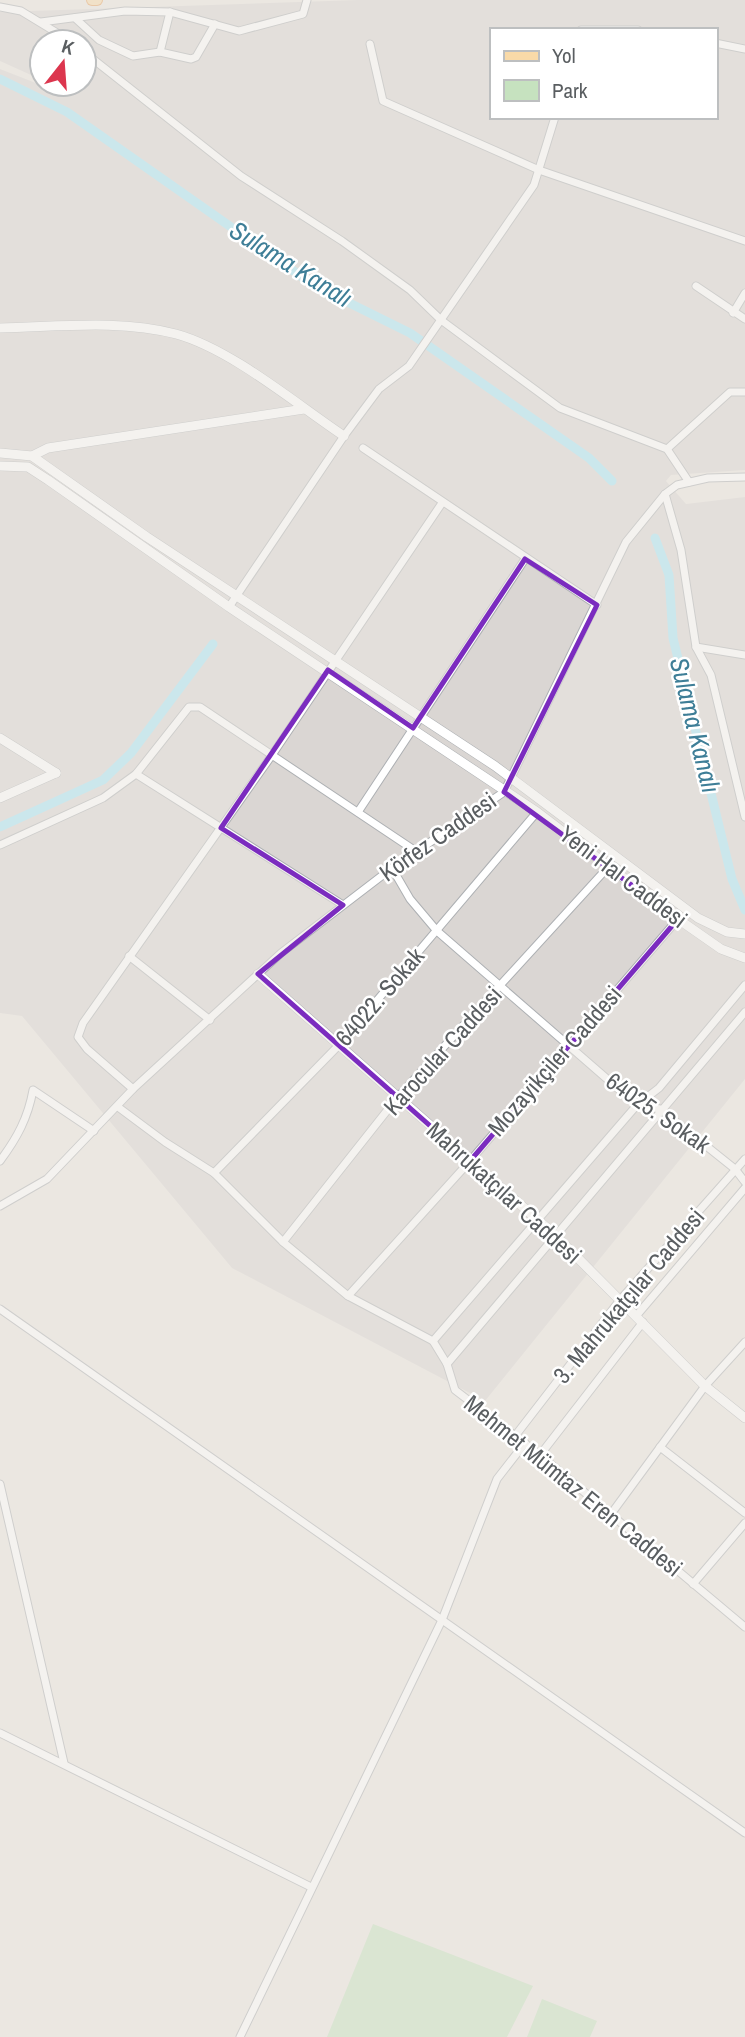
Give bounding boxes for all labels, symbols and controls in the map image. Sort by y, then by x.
north arrow [28,28,98,98]
legend [490,28,717,119]
text: K [59,33,78,61]
text: Yol [552,41,576,70]
text: Park [552,76,588,105]
water label: Sulama Kanalı [223,212,359,315]
water label: Sulama Kanalı [662,653,729,796]
street label: Körfez Caddesi [373,784,502,888]
street label: Yeni Hal Caddesi [553,817,694,935]
street label: 64022. Sokak [328,940,431,1052]
street label: Mozayikçiler Caddesi [480,978,628,1142]
street label: Karocular Caddesi [376,979,509,1122]
street label: 64025. Sokak [600,1065,717,1160]
street label: Mahrukatçılar Caddesi [420,1114,589,1270]
street label: 3. Mahrukatçılar Caddesi [545,1201,711,1390]
street label: Mehmet Mümtaz Eren Caddesi [458,1387,690,1583]

